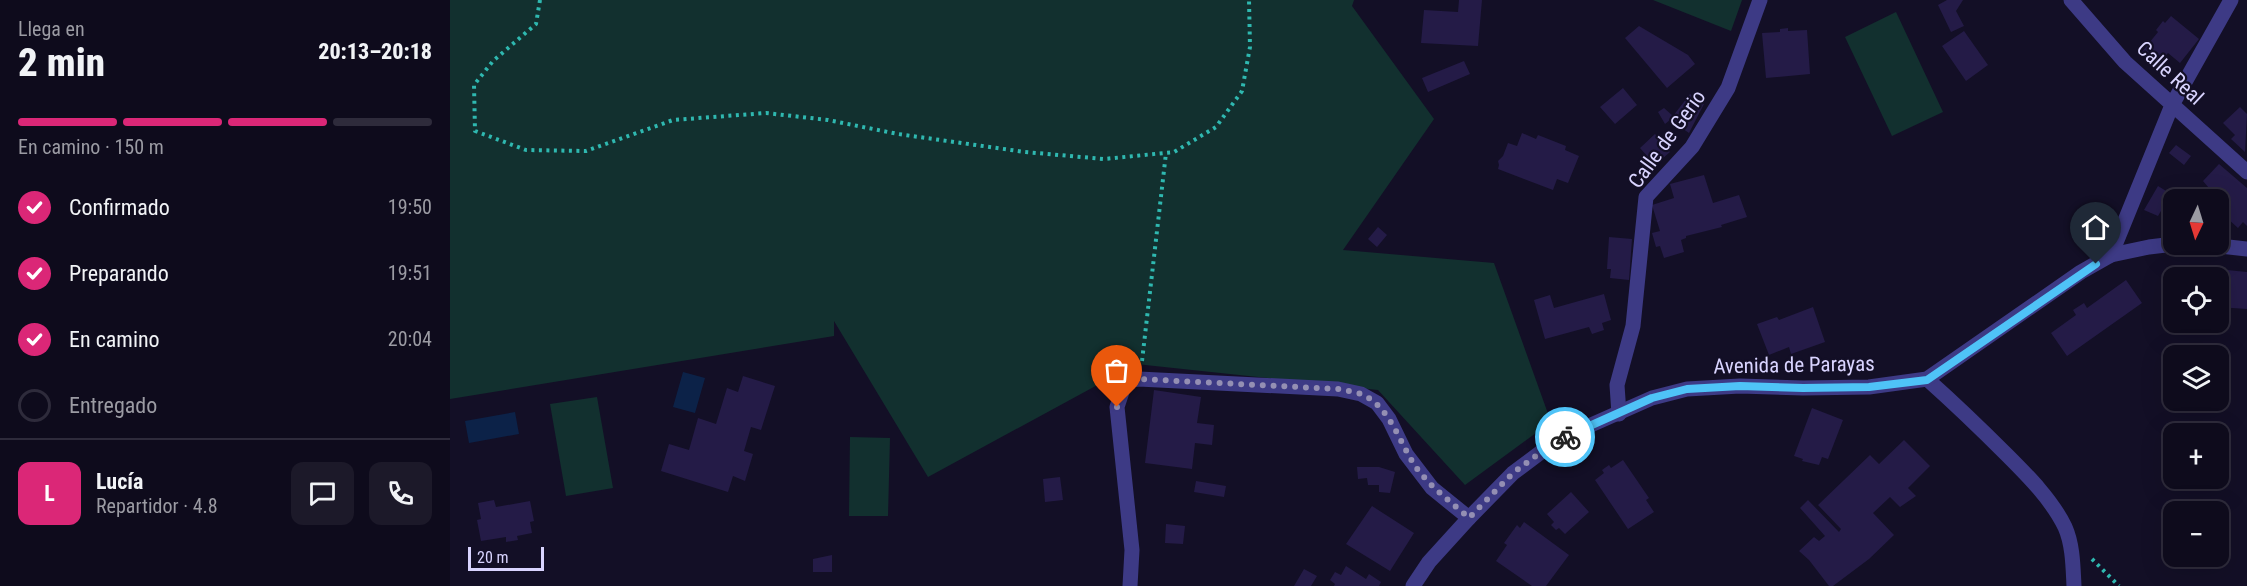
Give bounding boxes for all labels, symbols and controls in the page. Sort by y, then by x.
text: Llega en [18,17,85,41]
street label: Calle Real [2132,36,2208,110]
text: 20:13–20:18 [318,39,432,64]
text: 2 min [18,40,105,86]
street label: Calle de Gerio [1623,85,1711,193]
text: En camino · 150 m [18,135,164,159]
north arrow [2163,189,2229,255]
map controls [2163,189,2229,567]
icon: check [18,191,51,224]
text: Confirmado [69,195,170,220]
text: 19:50 [388,195,432,219]
pin [2070,202,2121,264]
icon: home [2079,211,2112,244]
icon: check [18,257,51,290]
text: Preparando [69,261,169,286]
text: 19:51 [388,261,432,285]
button: locate [2163,267,2229,333]
icon: check [18,323,51,356]
text: En camino [69,327,160,352]
text: 20:04 [388,327,432,351]
pin [1091,345,1142,407]
button: layers [2163,345,2229,411]
street label: Avenida de Parayas [1713,352,1875,378]
icon: bag [1100,354,1133,387]
text: Entregado [69,393,157,418]
courier [1535,407,1595,467]
icon: bike [1549,421,1582,454]
button: + [2163,423,2229,489]
button: chat [291,462,354,525]
button: phone [369,462,432,525]
text: Lucía [96,469,143,494]
text: L [44,481,55,506]
text: Repartidor · 4.8 [96,494,218,518]
button: − [2163,501,2229,567]
scale bar [468,544,544,572]
text: 20 m [477,548,509,567]

